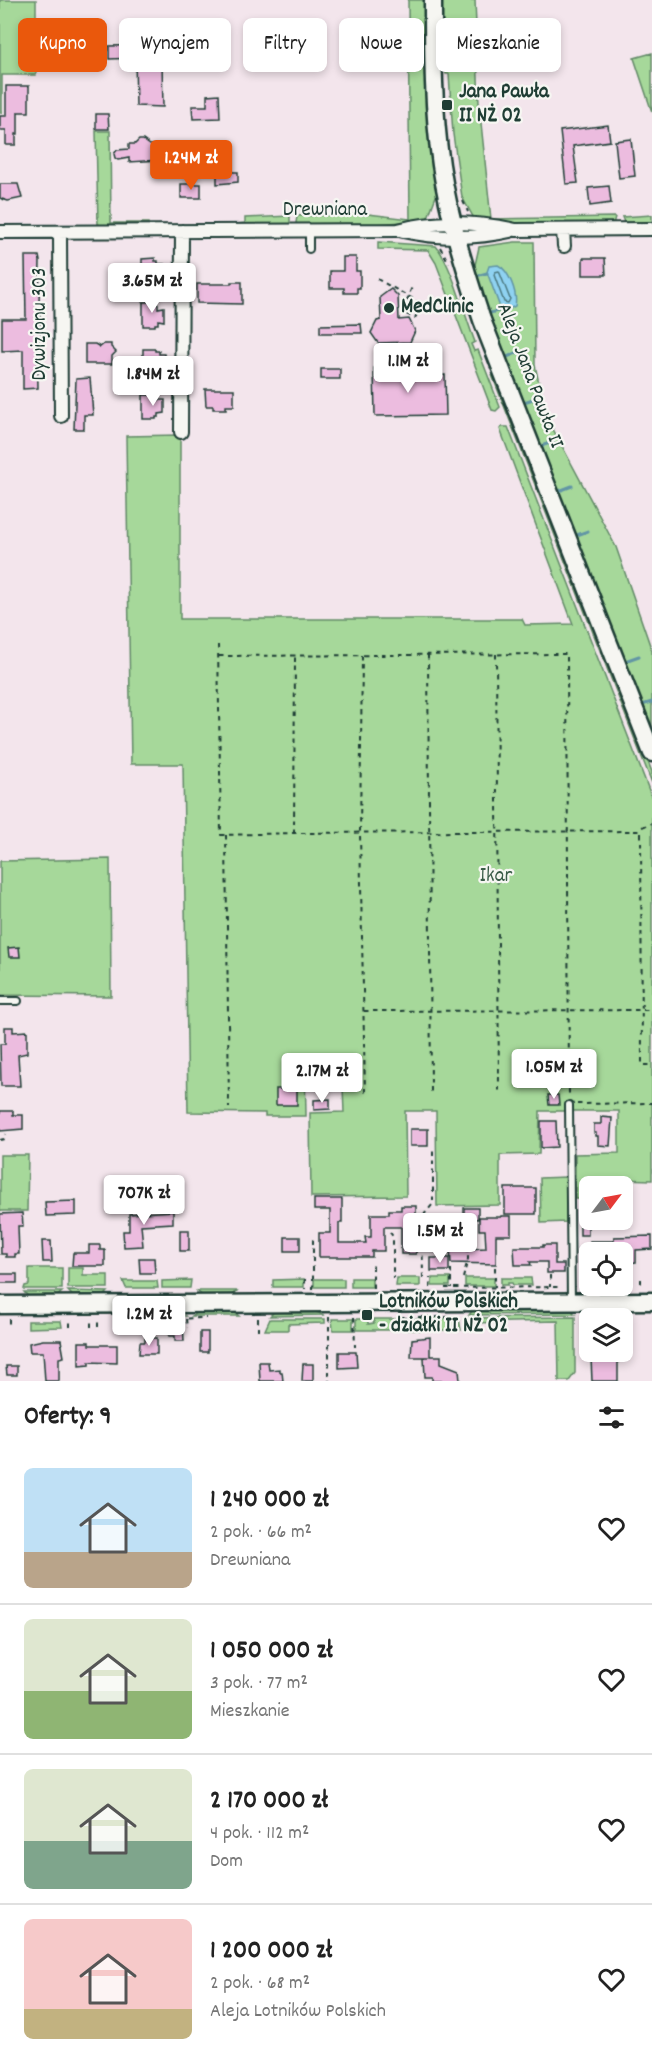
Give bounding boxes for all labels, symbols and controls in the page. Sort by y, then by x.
chip: Kupno [18,18,107,72]
chip: Wynajem [119,18,231,72]
chip: Filtry [243,18,327,72]
chip: Nowe [339,18,424,72]
chip: Mieszkanie [436,18,561,72]
place label: Jana Pawła II NŻ 02 [459,78,550,132]
marker: Jana Pawła II NŻ 02 [440,98,454,112]
pin: 1.24M zł [129,140,253,191]
text: 1.24M zł [164,145,218,173]
street label: Drewniana [283,196,368,226]
pin: 3.65M zł [90,263,214,314]
street label: Dywizjonu 303 [26,267,56,381]
text: 3.65M zł [122,268,182,296]
place label: MedClinic [401,293,474,323]
street label: Aleja Jana Pawła II [487,299,571,454]
marker: MedClinic [382,301,396,315]
pin: 1.1M zł [353,343,463,394]
text: 1.1M zł [387,348,429,376]
pin: 1.84M zł [91,356,215,407]
text: 1.84M zł [127,361,179,389]
park label: Ikar [480,862,513,892]
pin: 1.05M zł [492,1049,616,1100]
pin: 2.17M zł [260,1053,384,1104]
text: 1.05M zł [526,1054,582,1082]
text: 2.17M zł [295,1058,349,1086]
pin: 707K zł [89,1175,199,1226]
north arrow [579,1176,633,1230]
map controls [579,1176,633,1362]
text: 707K zł [118,1180,170,1208]
pin: 1.5M zł [385,1213,495,1264]
text: 1.5M zł [417,1218,463,1246]
button: locate [579,1242,633,1296]
place label: Lotników Polskich - działki II NŻ 02 [379,1288,518,1342]
pin: 1.2M zł [94,1296,204,1347]
text: 1.2M zł [126,1301,172,1329]
marker: Lotników Polskich - działki II NŻ 02 [360,1308,374,1322]
button: layers [579,1308,633,1362]
text: Oferty: 9 [24,1399,111,1436]
icon: filters [595,1401,628,1434]
text: 1 240 000 zł [210,1482,329,1519]
icon: home [72,1492,144,1564]
icon: heart [595,1512,628,1545]
text: 2 pok. · 66 m² [210,1519,312,1547]
text: Drewniana [210,1547,290,1575]
text: 1 050 000 zł [210,1633,333,1670]
icon: home [72,1643,144,1715]
icon: heart [595,1663,628,1696]
text: 3 pok. · 77 m² [210,1670,308,1698]
text: Mieszkanie [210,1698,289,1726]
text: 2 170 000 zł [210,1783,328,1820]
icon: home [72,1793,144,1865]
icon: heart [595,1813,628,1846]
text: 4 pok. · 112 m² [210,1820,309,1848]
text: Dom [210,1848,243,1876]
text: 1 200 000 zł [210,1933,332,1970]
icon: home [72,1943,144,2015]
icon: heart [595,1963,628,1996]
text: 2 pok. · 68 m² [210,1970,310,1998]
text: Aleja Lotników Polskich [210,1998,386,2026]

